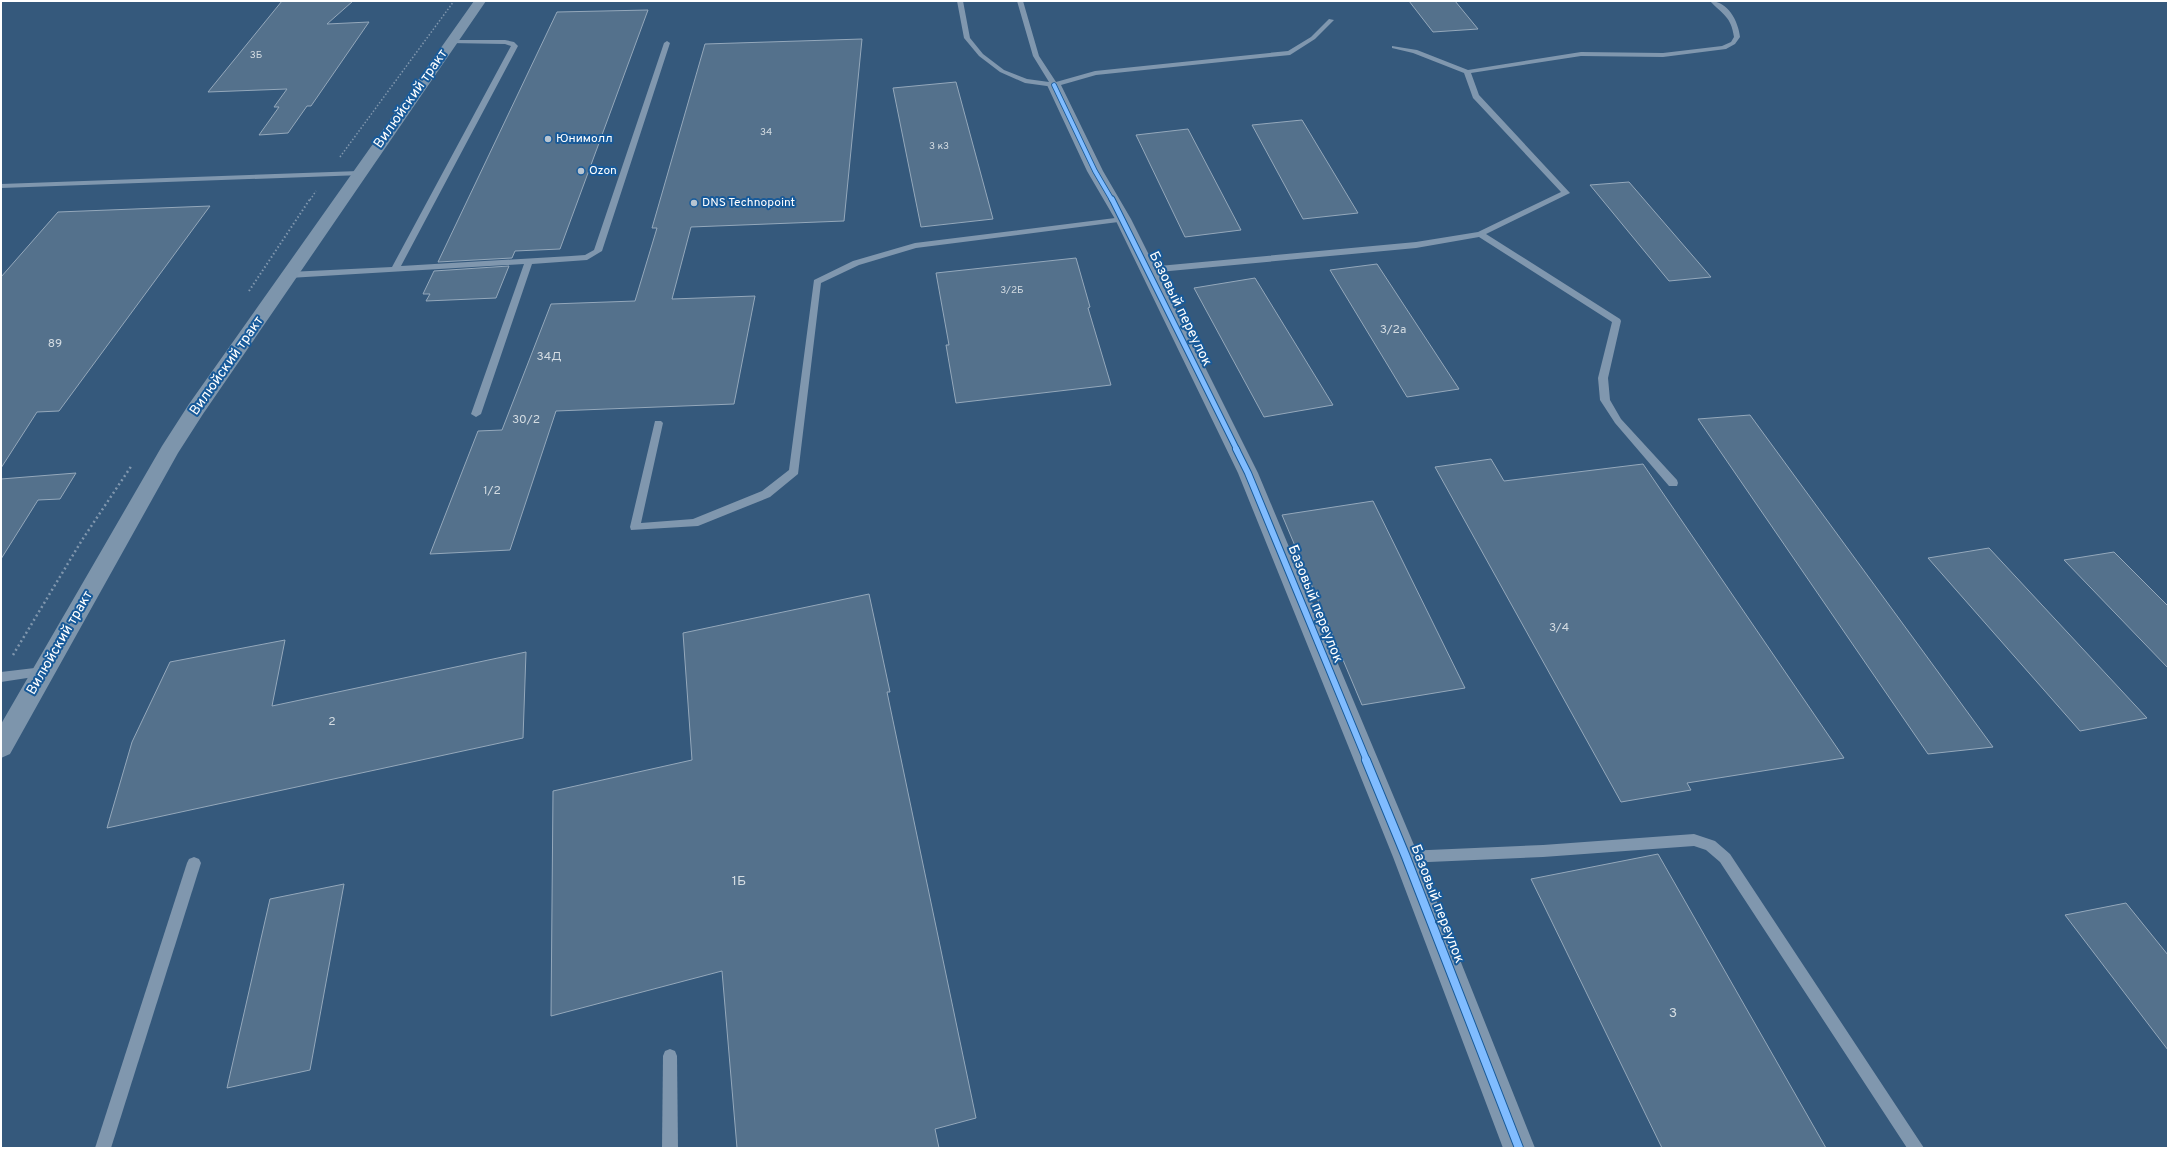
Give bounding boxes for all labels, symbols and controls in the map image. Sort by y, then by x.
street label: Вилюйский тракт [370,46,452,152]
house number: 3Б [250,49,262,62]
house number: 34 [760,126,772,139]
place label: Юнимолл [556,131,613,147]
marker: Юнимолл [543,134,553,144]
house number: 3 к3 [929,140,949,153]
place label: Ozon [589,163,617,179]
marker: Ozon [576,166,586,176]
place label: DNS Technopoint [702,195,795,211]
marker: DNS Technopoint [689,198,699,208]
street label: Базовый переулок [1145,249,1215,369]
house number: 3/2Б [1000,284,1024,297]
street label: Вилюйский тракт [186,313,268,419]
house number: 3/2а [1380,322,1406,338]
house number: 89 [48,336,62,352]
house number: 34Д [536,349,562,365]
house number: 30/2 [512,412,540,428]
house number: 1/2 [483,483,501,499]
street label: Базовый переулок [1284,543,1346,665]
street label: Вилюйский тракт [23,588,97,698]
house number: 3/4 [1549,620,1569,636]
house number: 2 [328,714,336,730]
street label: Базовый переулок [1407,842,1467,966]
house number: 1Б [732,873,746,890]
house number: 3 [1669,1005,1677,1022]

